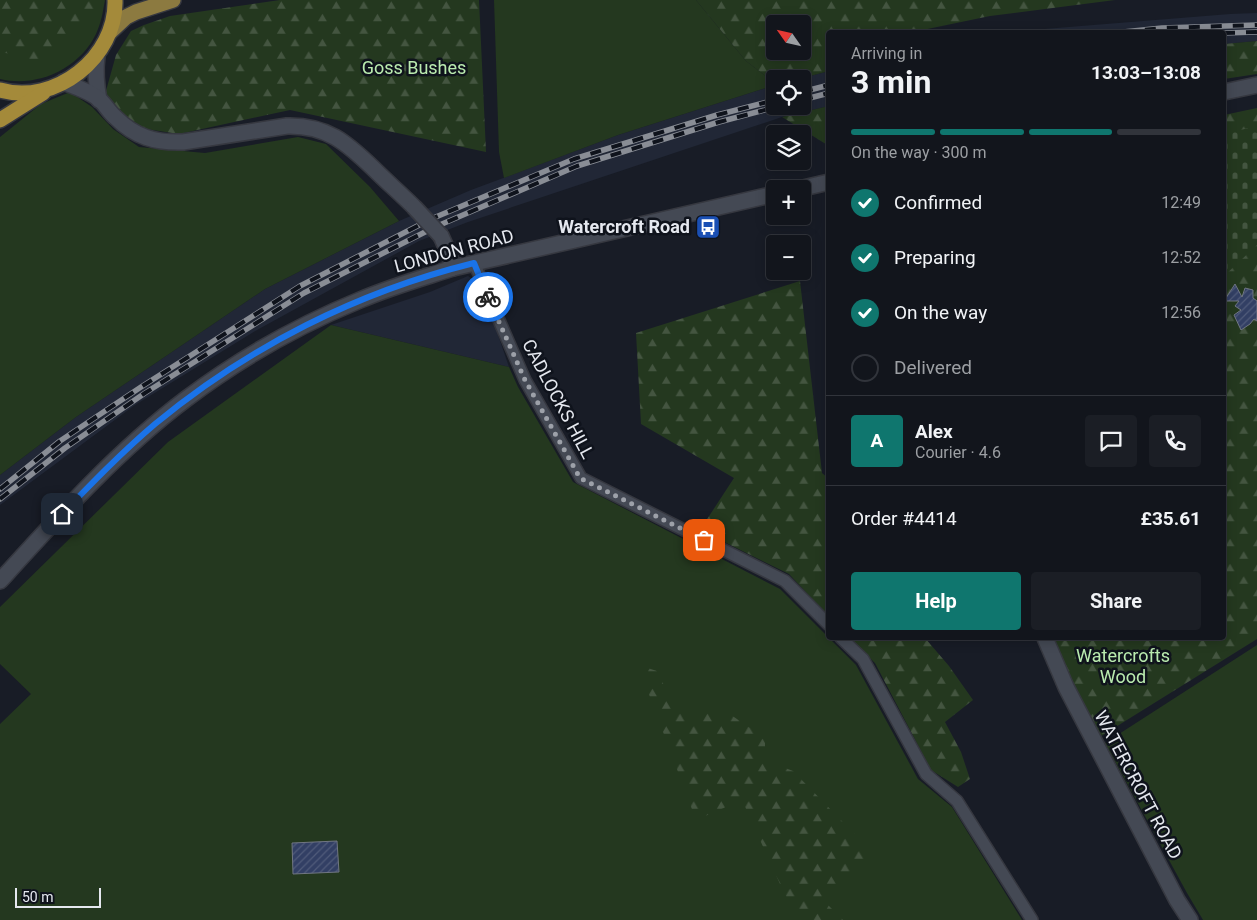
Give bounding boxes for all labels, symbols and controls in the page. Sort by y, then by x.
north arrow [766,15,811,60]
map controls [766,15,811,280]
text: Arriving in [851,44,922,63]
park label: Goss Bushes [362,57,466,78]
text: 13:03–13:08 [1091,61,1201,84]
text: 3 min [851,63,931,101]
button: locate [766,70,811,115]
button: layers [766,125,811,170]
text: On the way · 300 m [851,143,987,162]
button: + [766,180,811,225]
icon: check [851,189,879,217]
text: Confirmed [894,191,982,214]
text: 12:49 [1161,193,1201,212]
bus stop icon: Watercroft Road [695,214,721,240]
place label: Watercroft Road [558,216,690,237]
street label: LONDON ROAD [392,224,516,277]
button: − [766,235,811,280]
icon: check [851,244,879,272]
text: Preparing [894,246,976,269]
text: 12:52 [1161,248,1201,267]
courier [463,272,513,322]
icon: bike [474,283,502,311]
icon: check [851,299,879,327]
text: On the way [894,301,987,324]
text: 12:56 [1161,303,1201,322]
street label: CADLOCKS HILL [518,336,599,462]
text: Delivered [894,356,972,379]
button: chat [1085,415,1137,467]
button: phone [1149,415,1201,467]
text: Alex [915,420,953,443]
text: A [871,429,883,452]
text: Courier · 4.6 [915,443,1001,462]
pin [41,493,83,535]
icon: home [48,500,76,528]
text: Order #4414 [851,507,957,530]
text: £35.61 [1141,507,1201,530]
pin [683,519,725,561]
icon: bag [690,526,718,554]
button: Help [851,572,1021,630]
button: Share [1031,572,1201,630]
park label: Watercrofts Wood [1076,645,1170,687]
street label: WATERCROFT ROAD [1090,707,1187,863]
scale bar [15,885,101,908]
text: 50 m [22,889,54,905]

